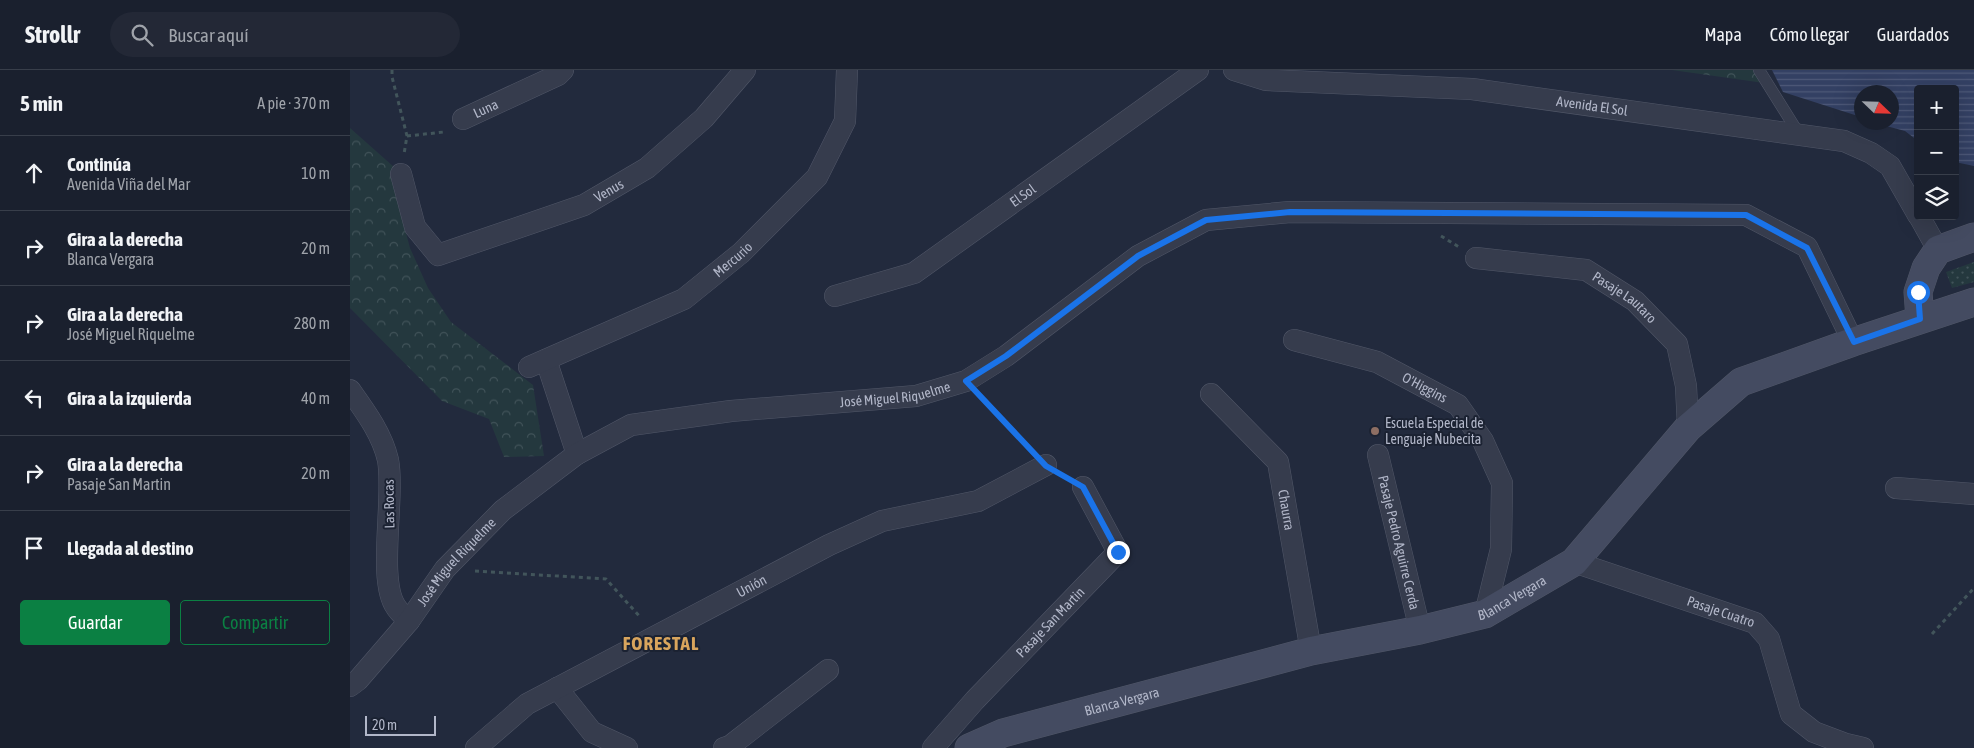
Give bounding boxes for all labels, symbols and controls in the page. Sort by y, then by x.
search box [110,12,460,57]
text: Strollr [25,21,80,48]
icon: search [128,21,156,49]
text: Buscar aquí [168,24,249,46]
text: Mapa [1704,24,1742,45]
text: Cómo llegar [1770,24,1849,45]
text: Guardados [1877,24,1949,45]
north arrow [1854,85,1899,130]
map controls [1914,85,1959,220]
button: + [1914,85,1959,130]
text: 5 min [20,91,63,115]
street label: Avenida El Sol [1555,93,1629,119]
text: A pie · 370 m [257,94,330,112]
street label: Luna [471,96,501,121]
button: − [1914,130,1959,175]
text: Continúa [67,153,131,175]
icon: ahead [20,159,48,187]
text: 10 m [301,164,330,182]
text: Avenida Viña del Mar [67,175,190,193]
button: layers [1914,175,1959,220]
street label: Venus [591,176,626,205]
street label: El Sol [1007,180,1039,210]
text: Gira a la derecha [67,228,183,250]
icon: right [20,234,48,262]
text: 20 m [301,239,330,257]
street label: Mercurio [710,239,755,280]
text: Blanca Vergara [67,250,154,268]
street label: Pasaje Lautaro [1590,268,1660,326]
route start [1907,281,1930,304]
text: Gira a la derecha [67,303,183,325]
icon: right [20,309,48,337]
text: 280 m [294,314,330,332]
text: José Miguel Riquelme [67,325,195,343]
street label: O'Higgins [1400,369,1450,406]
street label: José Miguel Riquelme [839,378,952,410]
icon: left [20,384,48,412]
text: Gira a la izquierda [67,387,192,409]
text: 40 m [301,389,330,407]
place label: Escuela Especial de Lenguaje Nubecita [1385,415,1484,447]
marker: Escuela Especial de Lenguaje Nubecita [1369,425,1381,437]
text: Gira a la derecha [67,453,183,475]
icon: right [20,459,48,487]
text: 20 m [301,464,330,482]
street label: Pasaje Pedro Aguirre Cerda [1375,474,1423,611]
text: Pasaje San Martin [67,475,171,493]
street label: Las Rocas [381,479,397,529]
street label: Chaurra [1275,488,1298,531]
street label: José Miguel Riquelme [414,514,499,609]
icon: arrive [20,534,48,562]
text: Llegada al destino [67,537,194,559]
route end [1107,541,1130,564]
street label: Unión [734,571,769,600]
street label: Blanca Vergara [1476,572,1549,623]
street label: Pasaje San Martin [1013,584,1088,661]
street label: Pasaje Cuatro [1685,593,1757,630]
button: Guardar [20,600,170,645]
button: Compartir [180,600,330,645]
district label: FORESTAL [623,632,699,654]
street label: Blanca Vergara [1083,684,1161,719]
scale bar [365,713,436,736]
text: 20 m [372,717,397,733]

